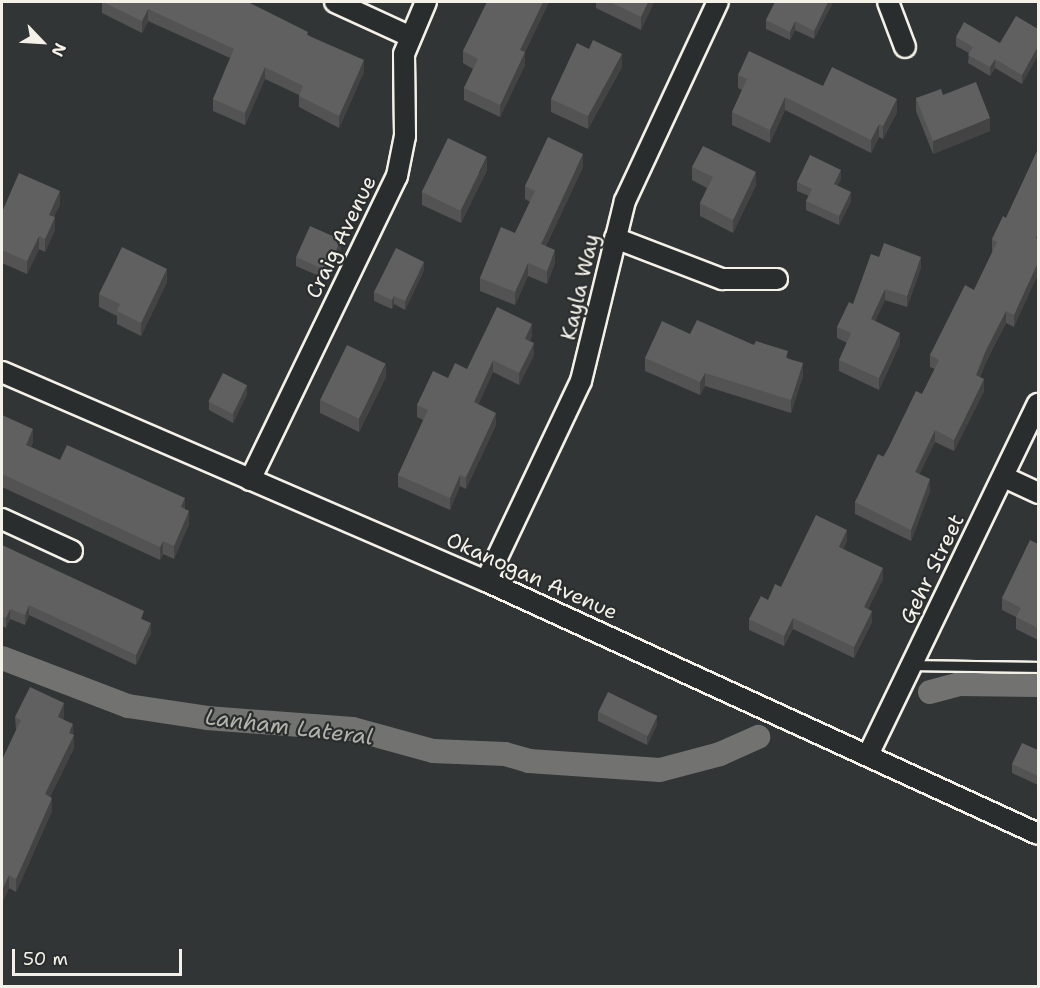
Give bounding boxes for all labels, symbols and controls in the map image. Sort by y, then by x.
north arrow [12,12,72,72]
text: N [47,40,71,60]
street label: Craig Avenue [300,172,382,302]
street label: Kayla Way [556,231,604,343]
street label: Gehr Street [895,510,969,628]
street label: Okanogan Avenue [442,527,622,625]
water label: Lanham Lateral [203,704,375,750]
scale bar [15,937,184,975]
text: 50 m [23,947,68,971]

